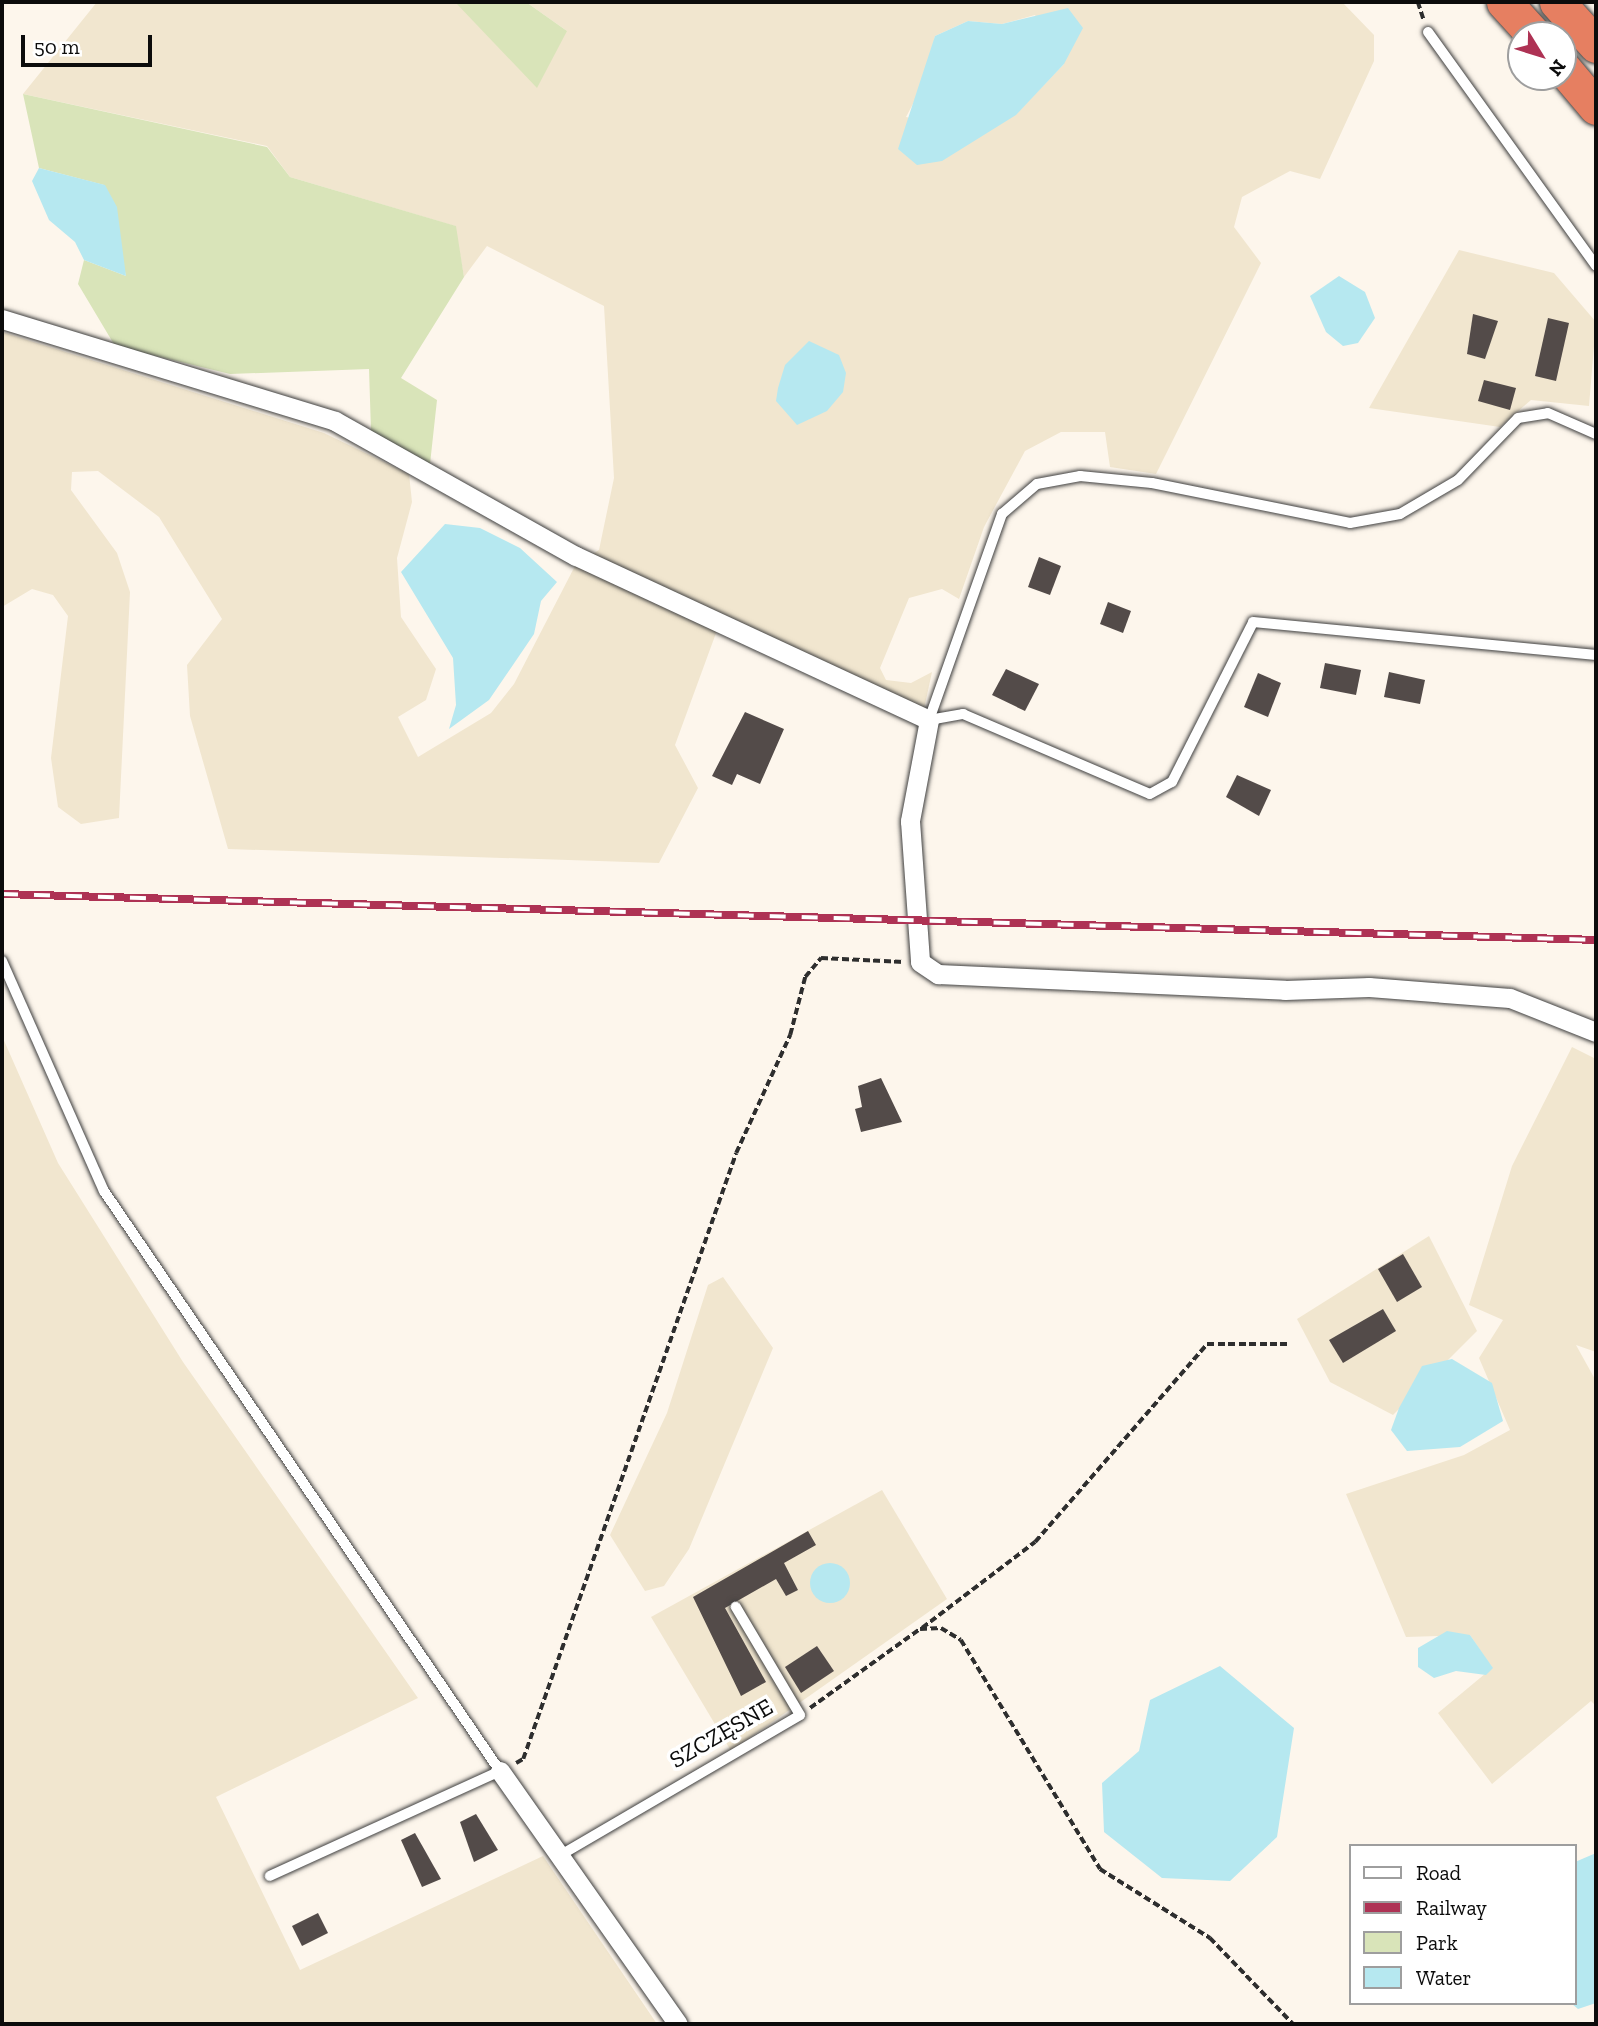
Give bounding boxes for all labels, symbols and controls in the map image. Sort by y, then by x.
scale bar [24,21,156,65]
north arrow [1507,21,1577,91]
text: 50 m [34,34,80,59]
text: N [1544,55,1571,81]
street label: SZCZĘSNE [664,1692,778,1774]
legend [1350,1844,1577,2005]
text: Road [1416,1860,1461,1885]
text: Railway [1416,1895,1487,1920]
text: Park [1416,1930,1458,1955]
text: Water [1416,1965,1471,1990]

